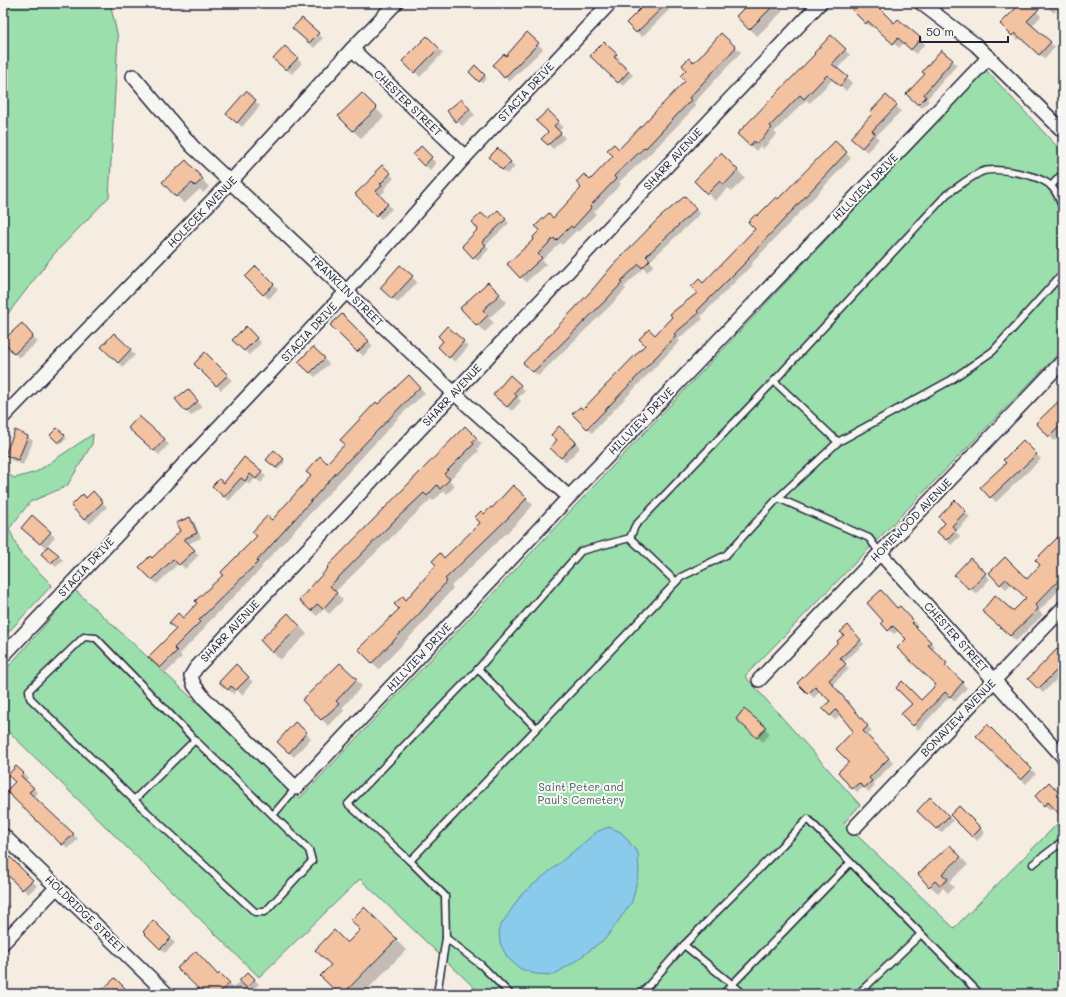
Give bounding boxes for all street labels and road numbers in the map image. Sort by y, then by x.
street label: STACIA DRIVE [494,59,557,125]
street label: CHESTER STREET [371,66,446,139]
street label: SHARR AVENUE [640,124,706,193]
street label: HILLVIEW DRIVE [829,150,901,224]
street label: HOLECEK AVENUE [164,173,240,251]
street label: FRANKLIN STREET [308,252,387,329]
street label: STACIA DRIVE [277,299,340,365]
street label: SHARR AVENUE [419,360,485,429]
street label: HILLVIEW DRIVE [605,384,677,458]
street label: HOMEWOOD AVENUE [867,475,955,565]
street label: STACIA DRIVE [54,534,117,600]
street label: SHARR AVENUE [197,596,263,665]
street label: CHESTER STREET [921,598,992,675]
street label: HILLVIEW DRIVE [383,619,454,694]
street label: BONAVIEW AVENUE [917,676,998,760]
street label: HOLDRIDGE STREET [42,872,128,956]

